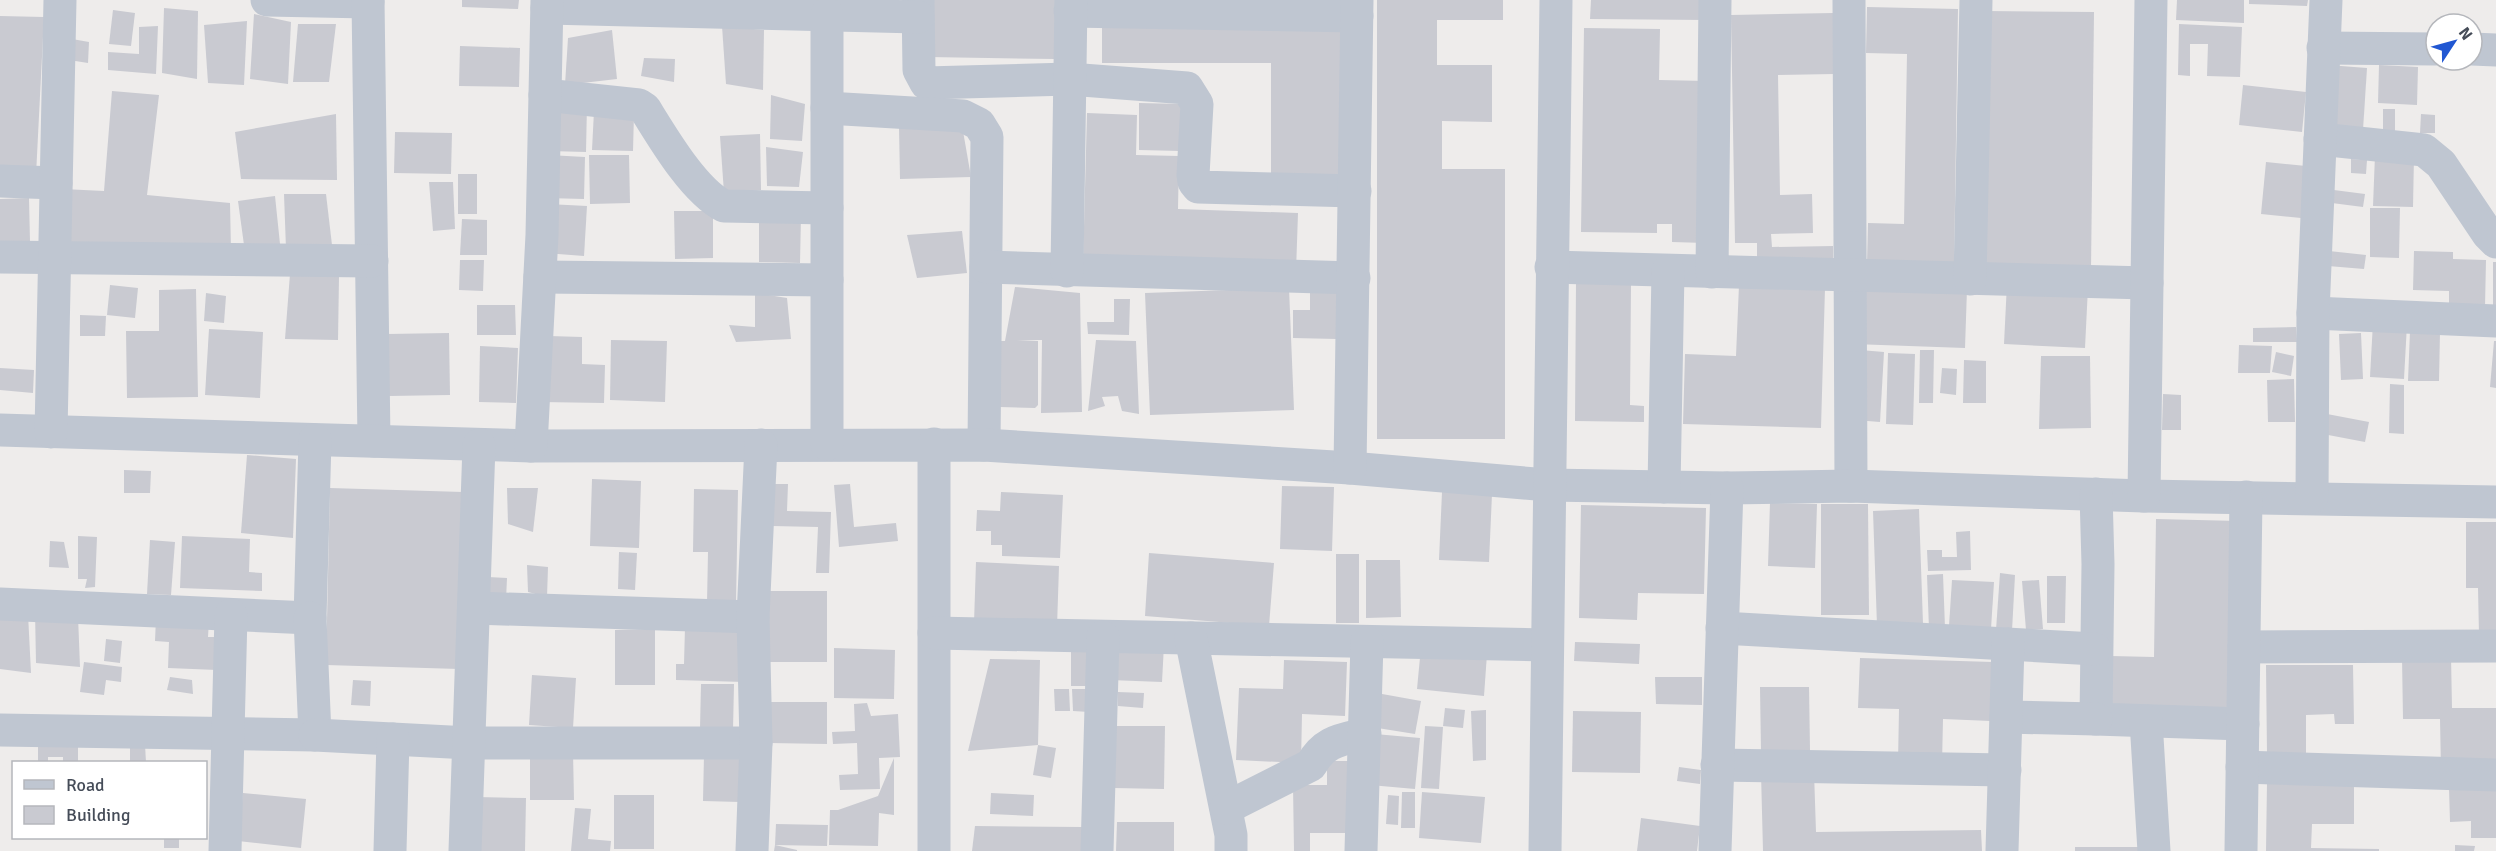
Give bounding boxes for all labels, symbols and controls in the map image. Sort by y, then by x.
north arrow [2424,12,2484,72]
text: N [2454,23,2477,44]
legend [12,761,207,839]
text: Road [66,774,105,796]
text: Building [66,804,130,826]

